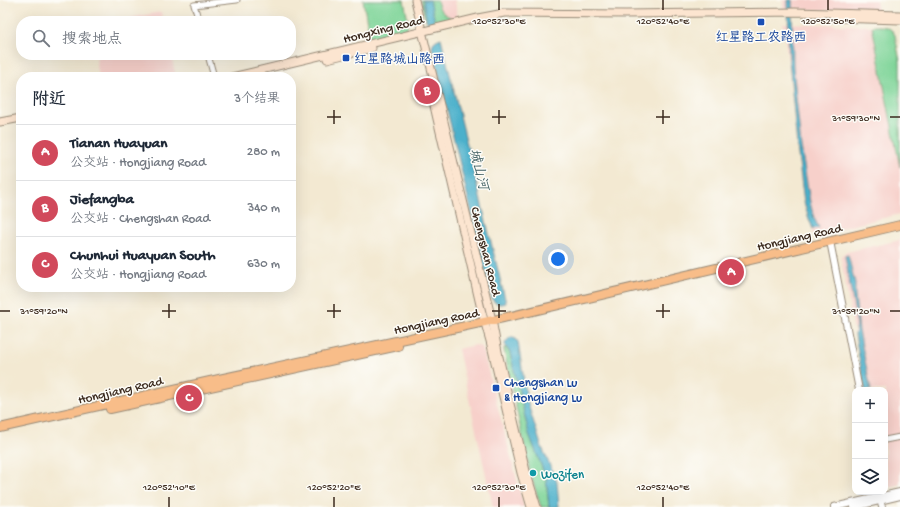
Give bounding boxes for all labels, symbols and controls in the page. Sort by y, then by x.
street label: Hongxing Road [342,13,427,48]
search box [16,16,296,60]
text: 120°52'30"E [471,16,526,28]
text: 120°52'40"E [636,16,690,28]
text: 120°52'50"E [800,16,855,28]
marker: 红星路工农路西 [756,17,766,27]
icon: search [30,27,52,49]
place label: 红星路工农路西 [715,30,807,46]
text: 搜索地点 [62,31,122,49]
place label: 红星路城山路西 [354,52,445,68]
marker: 红星路城山路西 [341,53,351,63]
pin: B [414,76,440,106]
text: 附近 [32,91,66,111]
text: 3个结果 [234,92,280,107]
text: 31°59'30"N [831,113,881,125]
text: Tianan Huayuan [70,135,167,153]
text: A [41,145,49,160]
text: 280 m [247,145,280,160]
water label: 城山河 [464,147,492,194]
text: 公交站 · Hongjiang Road [70,156,206,171]
text: Jiefangba [70,191,134,209]
text: B [42,201,48,216]
text: 340 m [247,201,280,216]
street label: Chengshan Road [466,206,503,299]
text: 公交站 · Chengshan Road [70,212,210,227]
street label: Hongjiang Road [756,221,845,255]
text: Chunhui Huayuan South [70,247,216,265]
your location [548,249,568,269]
text: C [41,257,49,272]
text: 630 m [247,257,280,272]
pin: A [718,257,744,287]
text: 公交站 · Hongjiang Road [70,268,206,283]
text: 31°59'20"N [19,306,68,318]
street label: Hongjiang Road [393,306,482,339]
text: 31°59'20"N [831,306,880,318]
street label: Hongjiang Road [77,374,166,408]
place label: Chengshan Lu & Hongjiang Lu [504,376,582,406]
pin: C [176,383,202,413]
marker: Chengshan Lu & Hongjiang Lu [491,383,501,393]
map controls [852,387,888,495]
button: + [852,387,888,423]
button: − [852,423,888,459]
button: layers [852,459,888,495]
marker: Wozifen [528,468,538,478]
place label: Wozifen [541,468,585,483]
text: 120°52'10"E [142,482,196,494]
text: 120°52'20"E [307,482,361,494]
text: 120°52'30"E [471,482,526,494]
text: 120°52'40"E [636,482,690,494]

